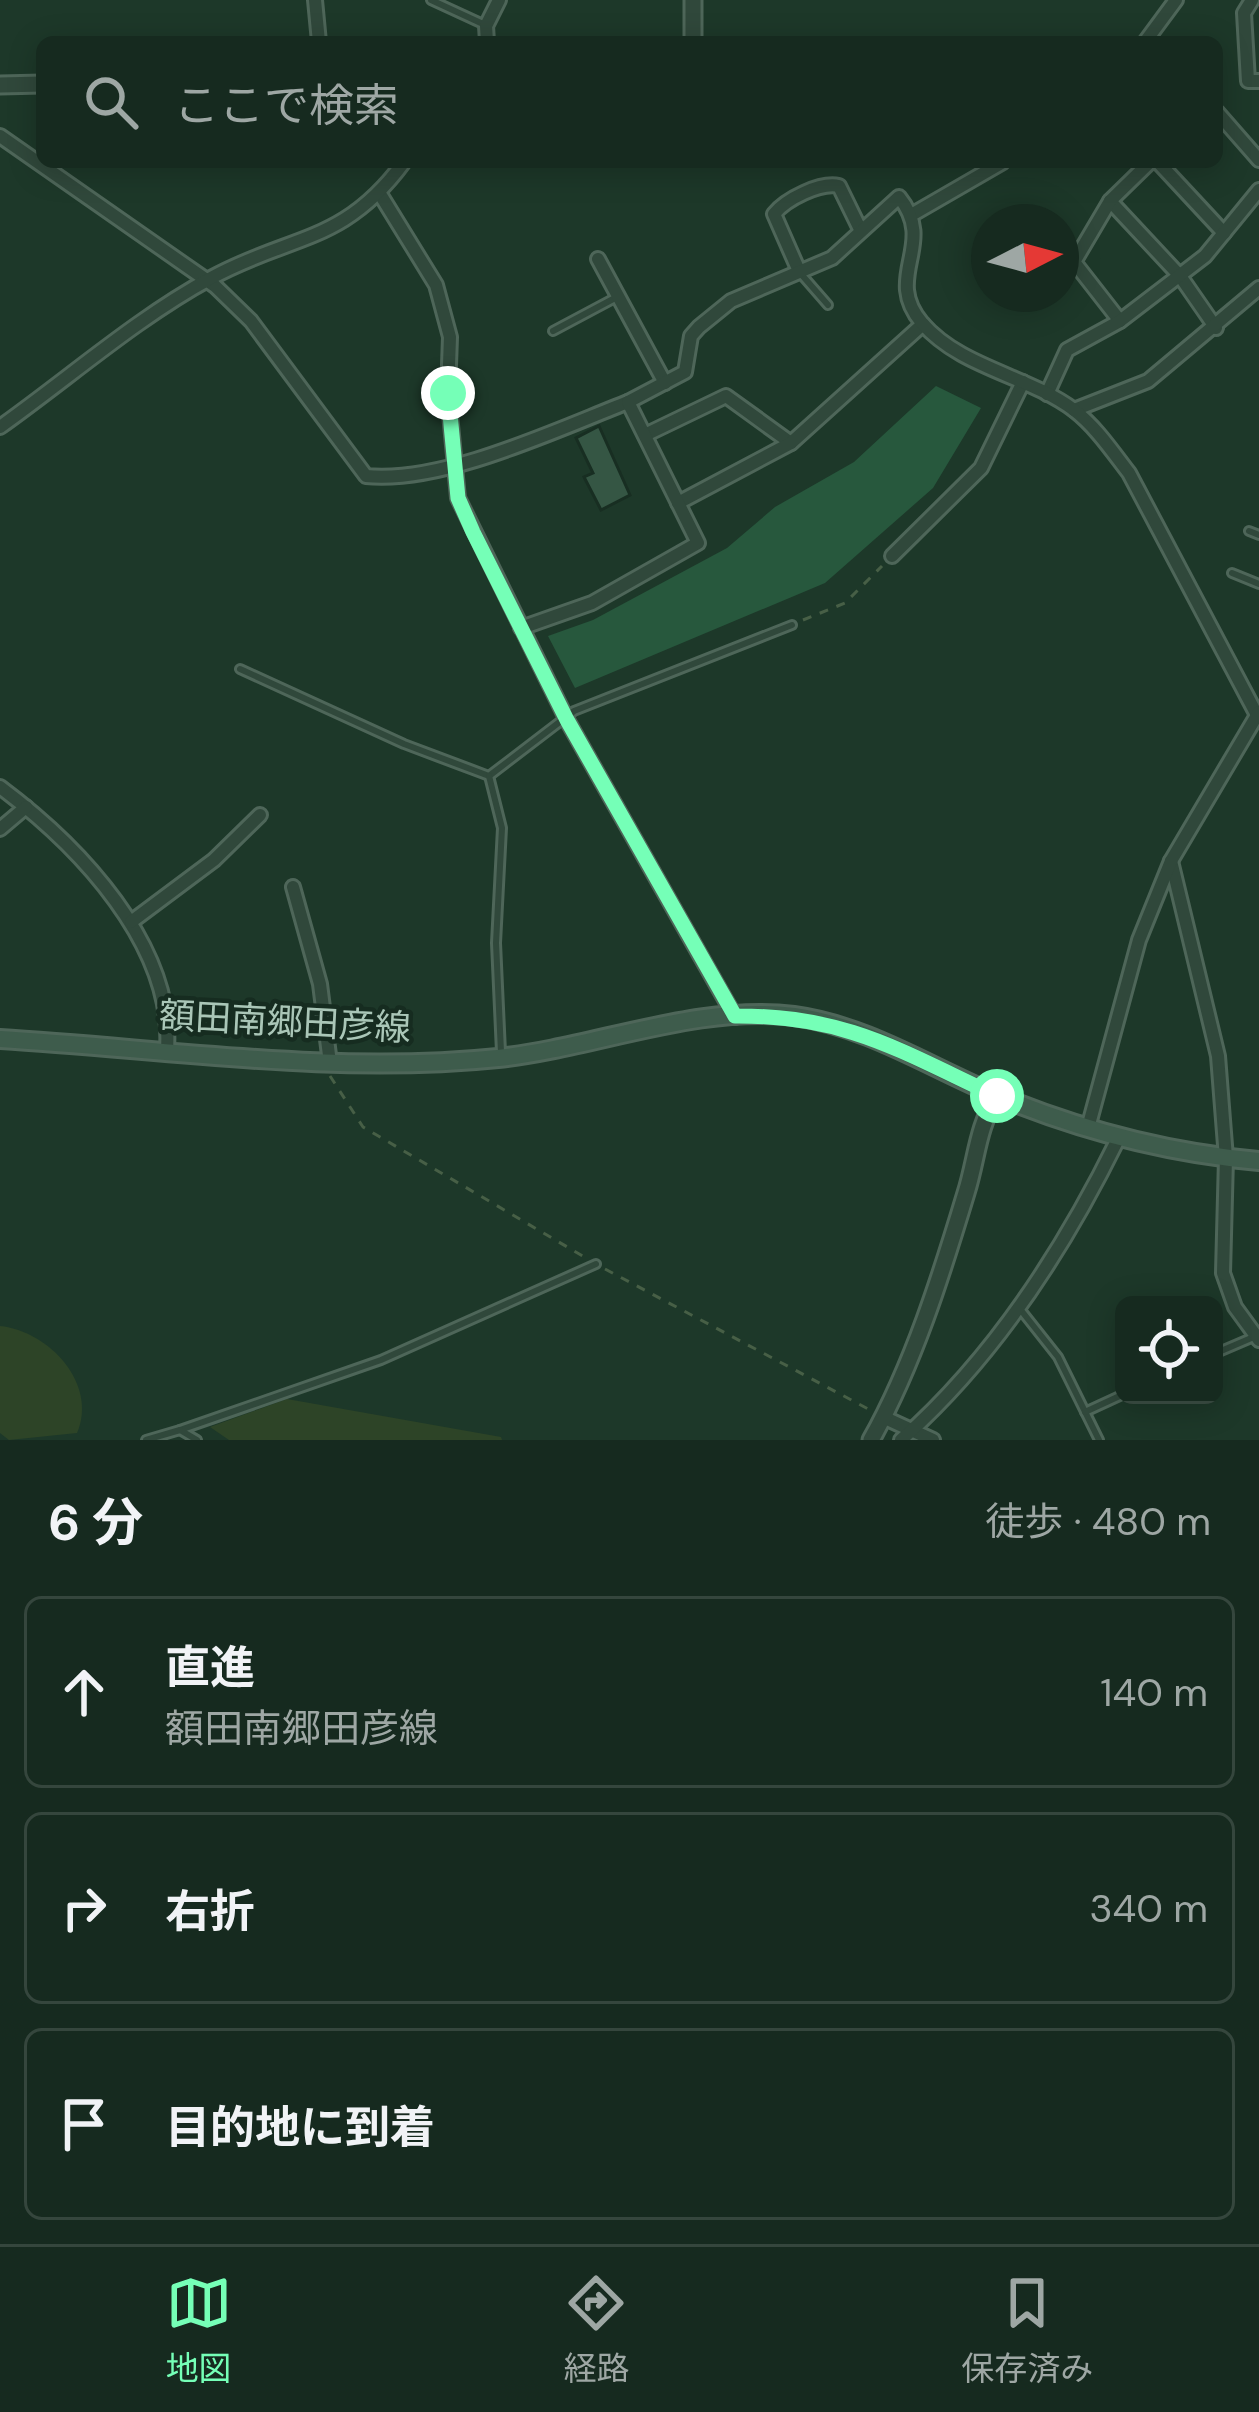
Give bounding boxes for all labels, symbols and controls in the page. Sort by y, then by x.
search box [36,36,1223,168]
icon: search [78,69,144,135]
text: ここで検索 [174,76,399,135]
north arrow [971,204,1079,312]
route end [421,366,475,420]
street label: 額田南郷田彦線 [158,991,412,1052]
route start [970,1069,1024,1123]
map controls [1115,1296,1223,1404]
button: locate [1115,1296,1223,1404]
text: 6 分 [48,1489,143,1556]
text: 徒歩 · 480 m [985,1496,1211,1547]
text: 直進 [165,1638,255,1697]
icon: ahead [51,1659,117,1725]
text: 140 m [1100,1667,1208,1718]
text: 額田南郷田彦線 [165,1703,438,1754]
icon: right [51,1875,117,1941]
text: 右折 [165,1882,255,1941]
text: 340 m [1089,1883,1208,1934]
icon: arrive [51,2091,117,2157]
text: 目的地に到着 [165,2098,435,2157]
tab: 地図 [166,2270,232,2390]
tab: 経路 [563,2270,629,2390]
tab: 保存済み [961,2270,1093,2390]

